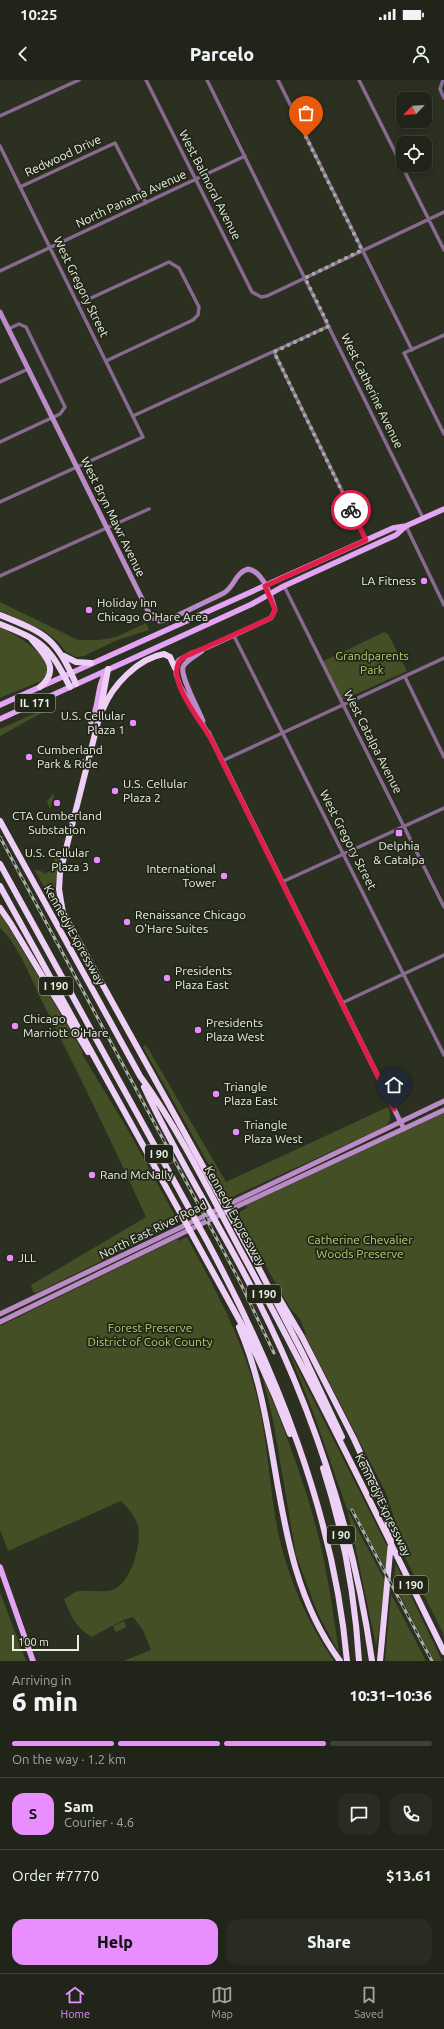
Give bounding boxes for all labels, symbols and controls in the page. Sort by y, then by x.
text: 10:25 [20,6,58,23]
icon: back [12,43,34,65]
icon: person [410,43,432,65]
text: Parcelo [190,44,254,64]
north arrow [396,92,432,128]
map controls [396,92,432,172]
pin [289,96,323,137]
icon: bag [295,102,317,124]
street label: West Balmoral Avenue [177,128,244,242]
street label: Redwood Drive [23,132,103,179]
button: locate [396,136,432,172]
street label: North Panama Avenue [73,167,188,230]
street label: West Gregory Street [51,234,112,339]
street label: West Catherine Avenue [339,331,406,450]
street label: West Bryn Mawr Avenue [79,455,148,579]
courier [331,490,371,530]
icon: bike [340,499,362,521]
place label: LA Fitness [361,574,416,587]
marker: LA Fitness [419,576,429,586]
place label: Holiday Inn Chicago O'Hare Area [97,596,208,623]
marker: Holiday Inn Chicago O'Hare Area [84,605,94,615]
park label: Grandparents Park [335,649,409,676]
street label: West Catalpa Avenue [342,688,405,796]
road number: IL 171 [15,694,55,712]
place label: U.S. Cellular Plaza 1 [61,709,125,736]
marker: U.S. Cellular Plaza 1 [128,718,138,728]
place label: Cumberland Park & Ride [37,743,103,770]
marker: Cumberland Park & Ride [24,752,34,762]
place label: U.S. Cellular Plaza 2 [123,777,188,804]
marker: U.S. Cellular Plaza 2 [110,786,120,796]
street label: West Gregory Street [318,788,379,892]
marker: CTA Cumberland Substation [52,798,62,808]
place label: CTA Cumberland Substation [12,809,102,836]
marker: Delphia & Catalpa [394,828,404,838]
place label: Delphia & Catalpa [373,839,425,866]
place label: U.S. Cellular Plaza 3 [25,846,89,873]
marker: U.S. Cellular Plaza 3 [92,855,102,865]
place label: International Tower [146,862,216,889]
marker: International Tower [219,871,229,881]
street label: Kennedy Expressway [42,882,107,987]
place label: Renaissance Chicago O'Hare Suites [135,908,246,935]
marker: Renaissance Chicago O'Hare Suites [122,917,132,927]
place label: Presidents Plaza East [175,964,232,991]
marker: Presidents Plaza East [162,973,172,983]
road number: I 190 [39,977,73,995]
place label: Chicago Marriott O'Hare [23,1012,109,1039]
place label: Presidents Plaza West [206,1016,265,1043]
marker: Chicago Marriott O'Hare [10,1021,20,1031]
marker: Presidents Plaza West [193,1025,203,1035]
pin [377,1068,411,1109]
icon: home [383,1074,405,1096]
place label: Triangle Plaza East [224,1080,278,1107]
marker: Triangle Plaza East [211,1089,221,1099]
place label: Triangle Plaza West [244,1118,303,1145]
marker: Triangle Plaza West [231,1127,241,1137]
road number: I 90 [145,1145,173,1163]
street label: Kennedy Expressway [203,1163,268,1268]
place label: Rand McNally [100,1168,173,1181]
marker: Rand McNally [87,1170,97,1180]
street label: North East River Road [97,1198,209,1261]
park label: Catherine Chevalier Woods Preserve [307,1233,413,1260]
place label: JLL [18,1251,36,1264]
marker: JLL [5,1253,15,1263]
road number: I 190 [247,1285,281,1303]
park label: Forest Preserve District of Cook County [88,1321,213,1348]
street label: Kennedy Expressway [353,1451,414,1558]
road number: I 90 [327,1526,355,1544]
road number: I 190 [394,1576,428,1594]
scale bar [12,1633,79,1652]
text: 100 m [18,1636,49,1648]
text: Arriving in [12,1673,71,1687]
text: 6 min [12,1687,78,1716]
text: 10:31–10:36 [349,1687,432,1704]
text: On the way · 1.2 km [12,1752,126,1766]
button: chat [338,1793,380,1835]
button: phone [390,1793,432,1835]
text: Sam [64,1798,94,1815]
text: S [29,1805,37,1822]
text: Courier · 4.6 [64,1815,134,1829]
text: Order #7770 [12,1867,99,1884]
text: $13.61 [386,1867,432,1884]
button: Help [12,1919,218,1965]
button: Share [226,1919,432,1965]
tab: Home [61,1984,90,2020]
tab: Map [211,1984,233,2020]
tab: Saved [354,1984,383,2020]

